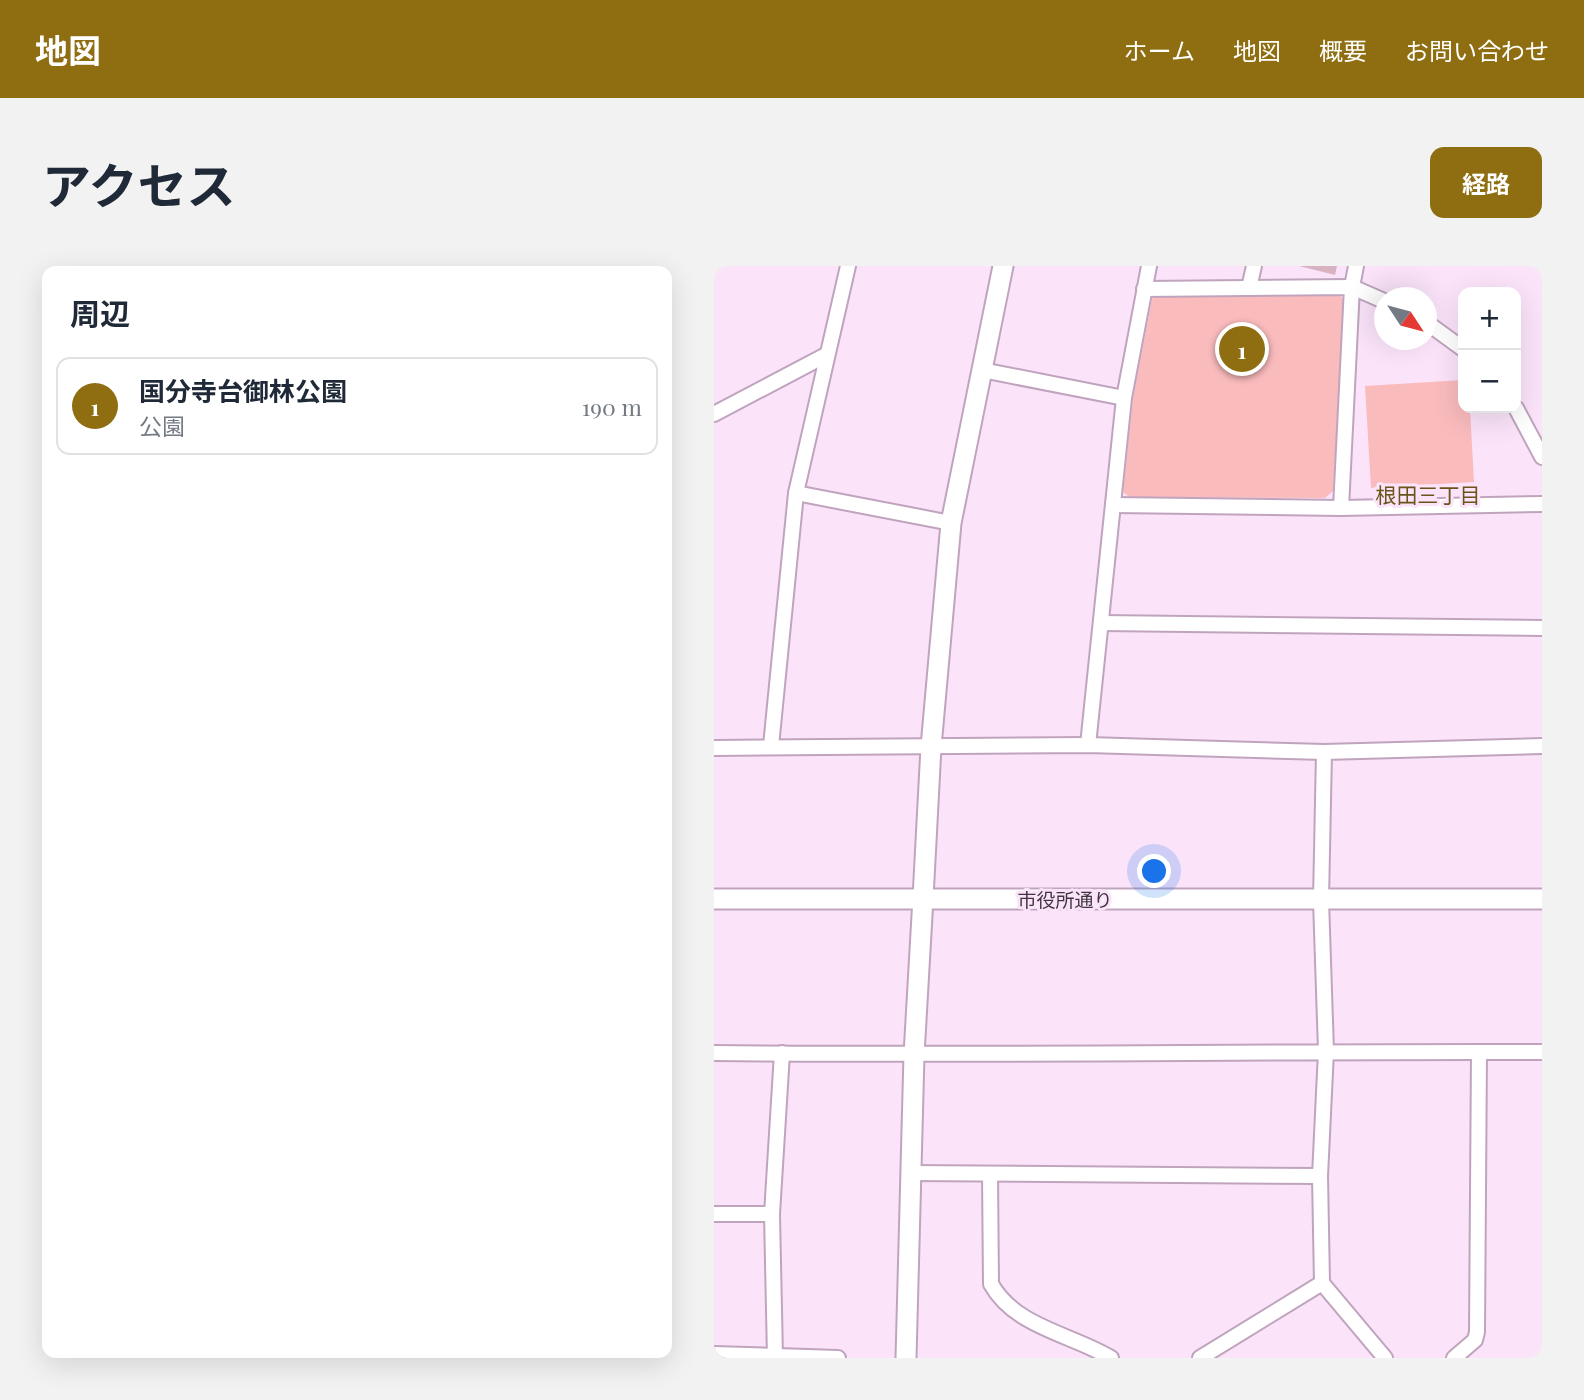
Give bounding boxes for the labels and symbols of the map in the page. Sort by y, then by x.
north arrow [1374,287,1437,350]
pin: 1 [1219,323,1265,375]
district label: 根田三丁目 [1376,480,1481,508]
your location [1137,854,1171,888]
street label: 市役所通り [1017,886,1113,912]

